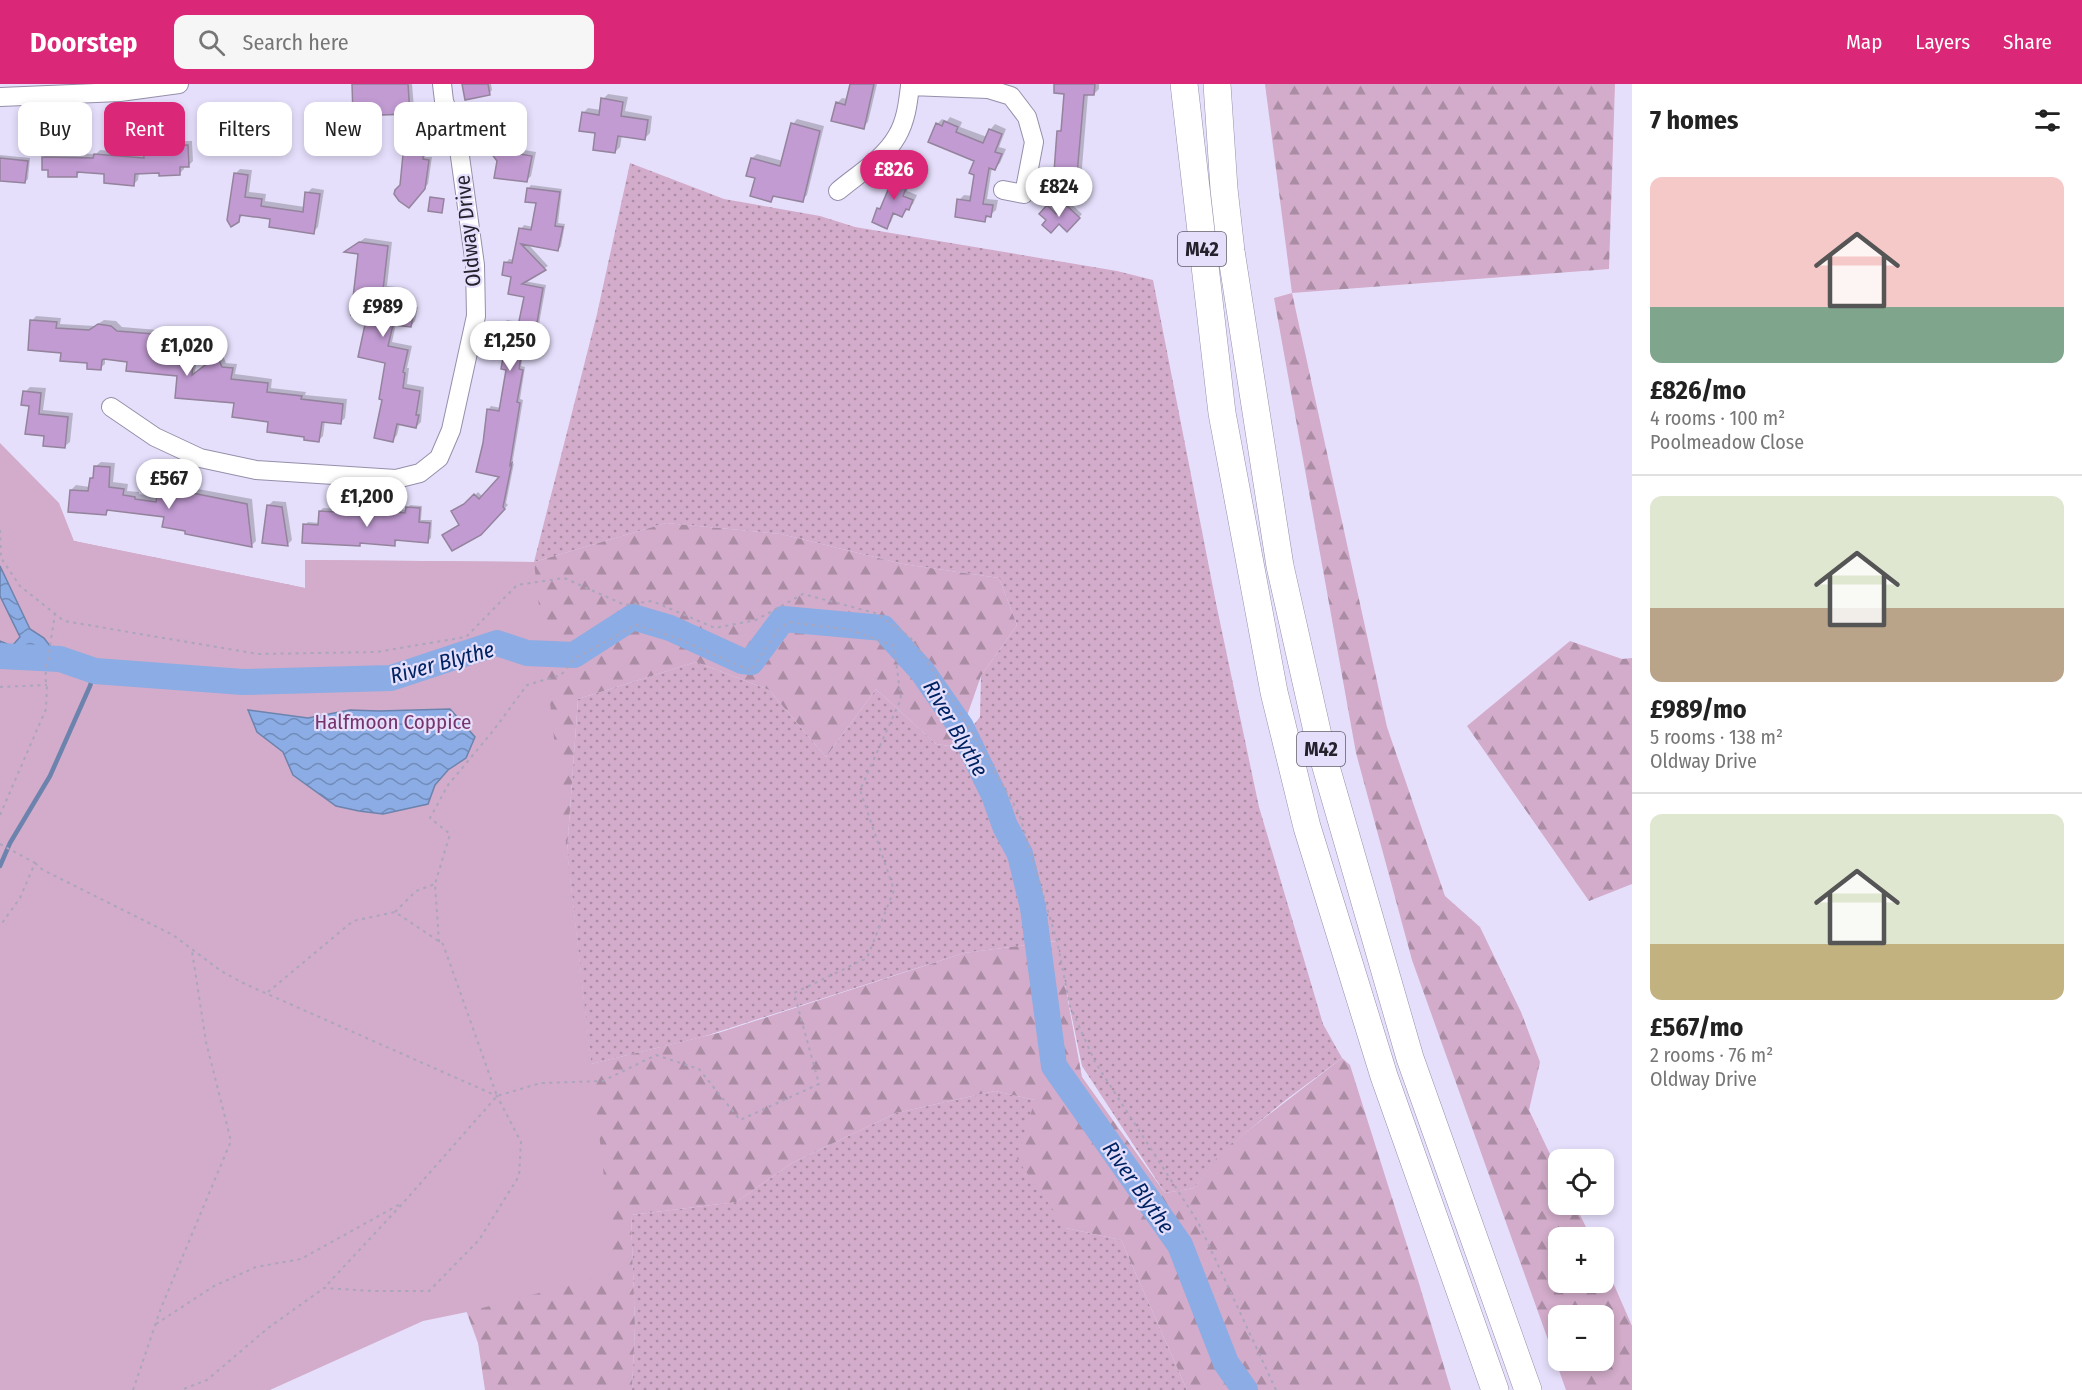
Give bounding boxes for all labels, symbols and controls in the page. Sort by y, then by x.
search box [174,15,594,69]
text: Doorstep [30,26,138,59]
icon: search [195,26,228,59]
text: Search here [243,29,349,56]
text: Map [1846,29,1882,55]
text: Layers [1915,29,1970,55]
text: Share [2003,29,2052,55]
chip: Buy [18,102,92,156]
chip: Rent [104,102,185,156]
chip: Filters [197,102,292,156]
chip: New [304,102,382,156]
chip: Apartment [394,102,527,156]
icon: filters [2031,104,2064,137]
text: 7 homes [1650,105,1738,136]
pin: £826 [858,150,930,201]
text: £826 [874,157,914,181]
pin: £824 [1023,167,1095,218]
street label: Oldway Drive [449,174,487,288]
text: £824 [1039,174,1079,198]
icon: home [1803,216,1911,324]
road number: M42 [1178,232,1226,266]
pin: £989 [347,287,419,338]
text: £989 [363,294,403,318]
pin: £1,250 [461,321,559,372]
pin: £1,020 [138,326,236,377]
text: £1,250 [484,328,536,352]
text: £1,020 [161,333,213,357]
text: £826/mo [1650,375,1746,406]
text: 4 rooms · 100 m² [1650,406,1785,430]
text: Poolmeadow Close [1650,430,1804,454]
pin: £567 [133,459,205,510]
text: £567 [150,466,188,490]
pin: £1,200 [318,477,416,528]
text: £1,200 [340,484,394,508]
icon: home [1803,535,1911,643]
water label: River Blythe [387,636,497,689]
water label: River Blythe [917,675,994,781]
text: £989/mo [1650,694,1747,725]
park label: Halfmoon Coppice [315,709,471,735]
text: 5 rooms · 138 m² [1650,725,1783,749]
road number: M42 [1297,732,1345,766]
text: Oldway Drive [1650,749,1757,773]
icon: home [1803,853,1911,961]
text: £567/mo [1650,1012,1743,1043]
text: 2 rooms · 76 m² [1650,1043,1773,1067]
text: Oldway Drive [1650,1067,1757,1091]
water label: River Blythe [1097,1136,1180,1239]
map controls [1548,1149,1614,1371]
button: locate [1548,1149,1614,1215]
button: + [1548,1227,1614,1293]
button: − [1548,1305,1614,1371]

